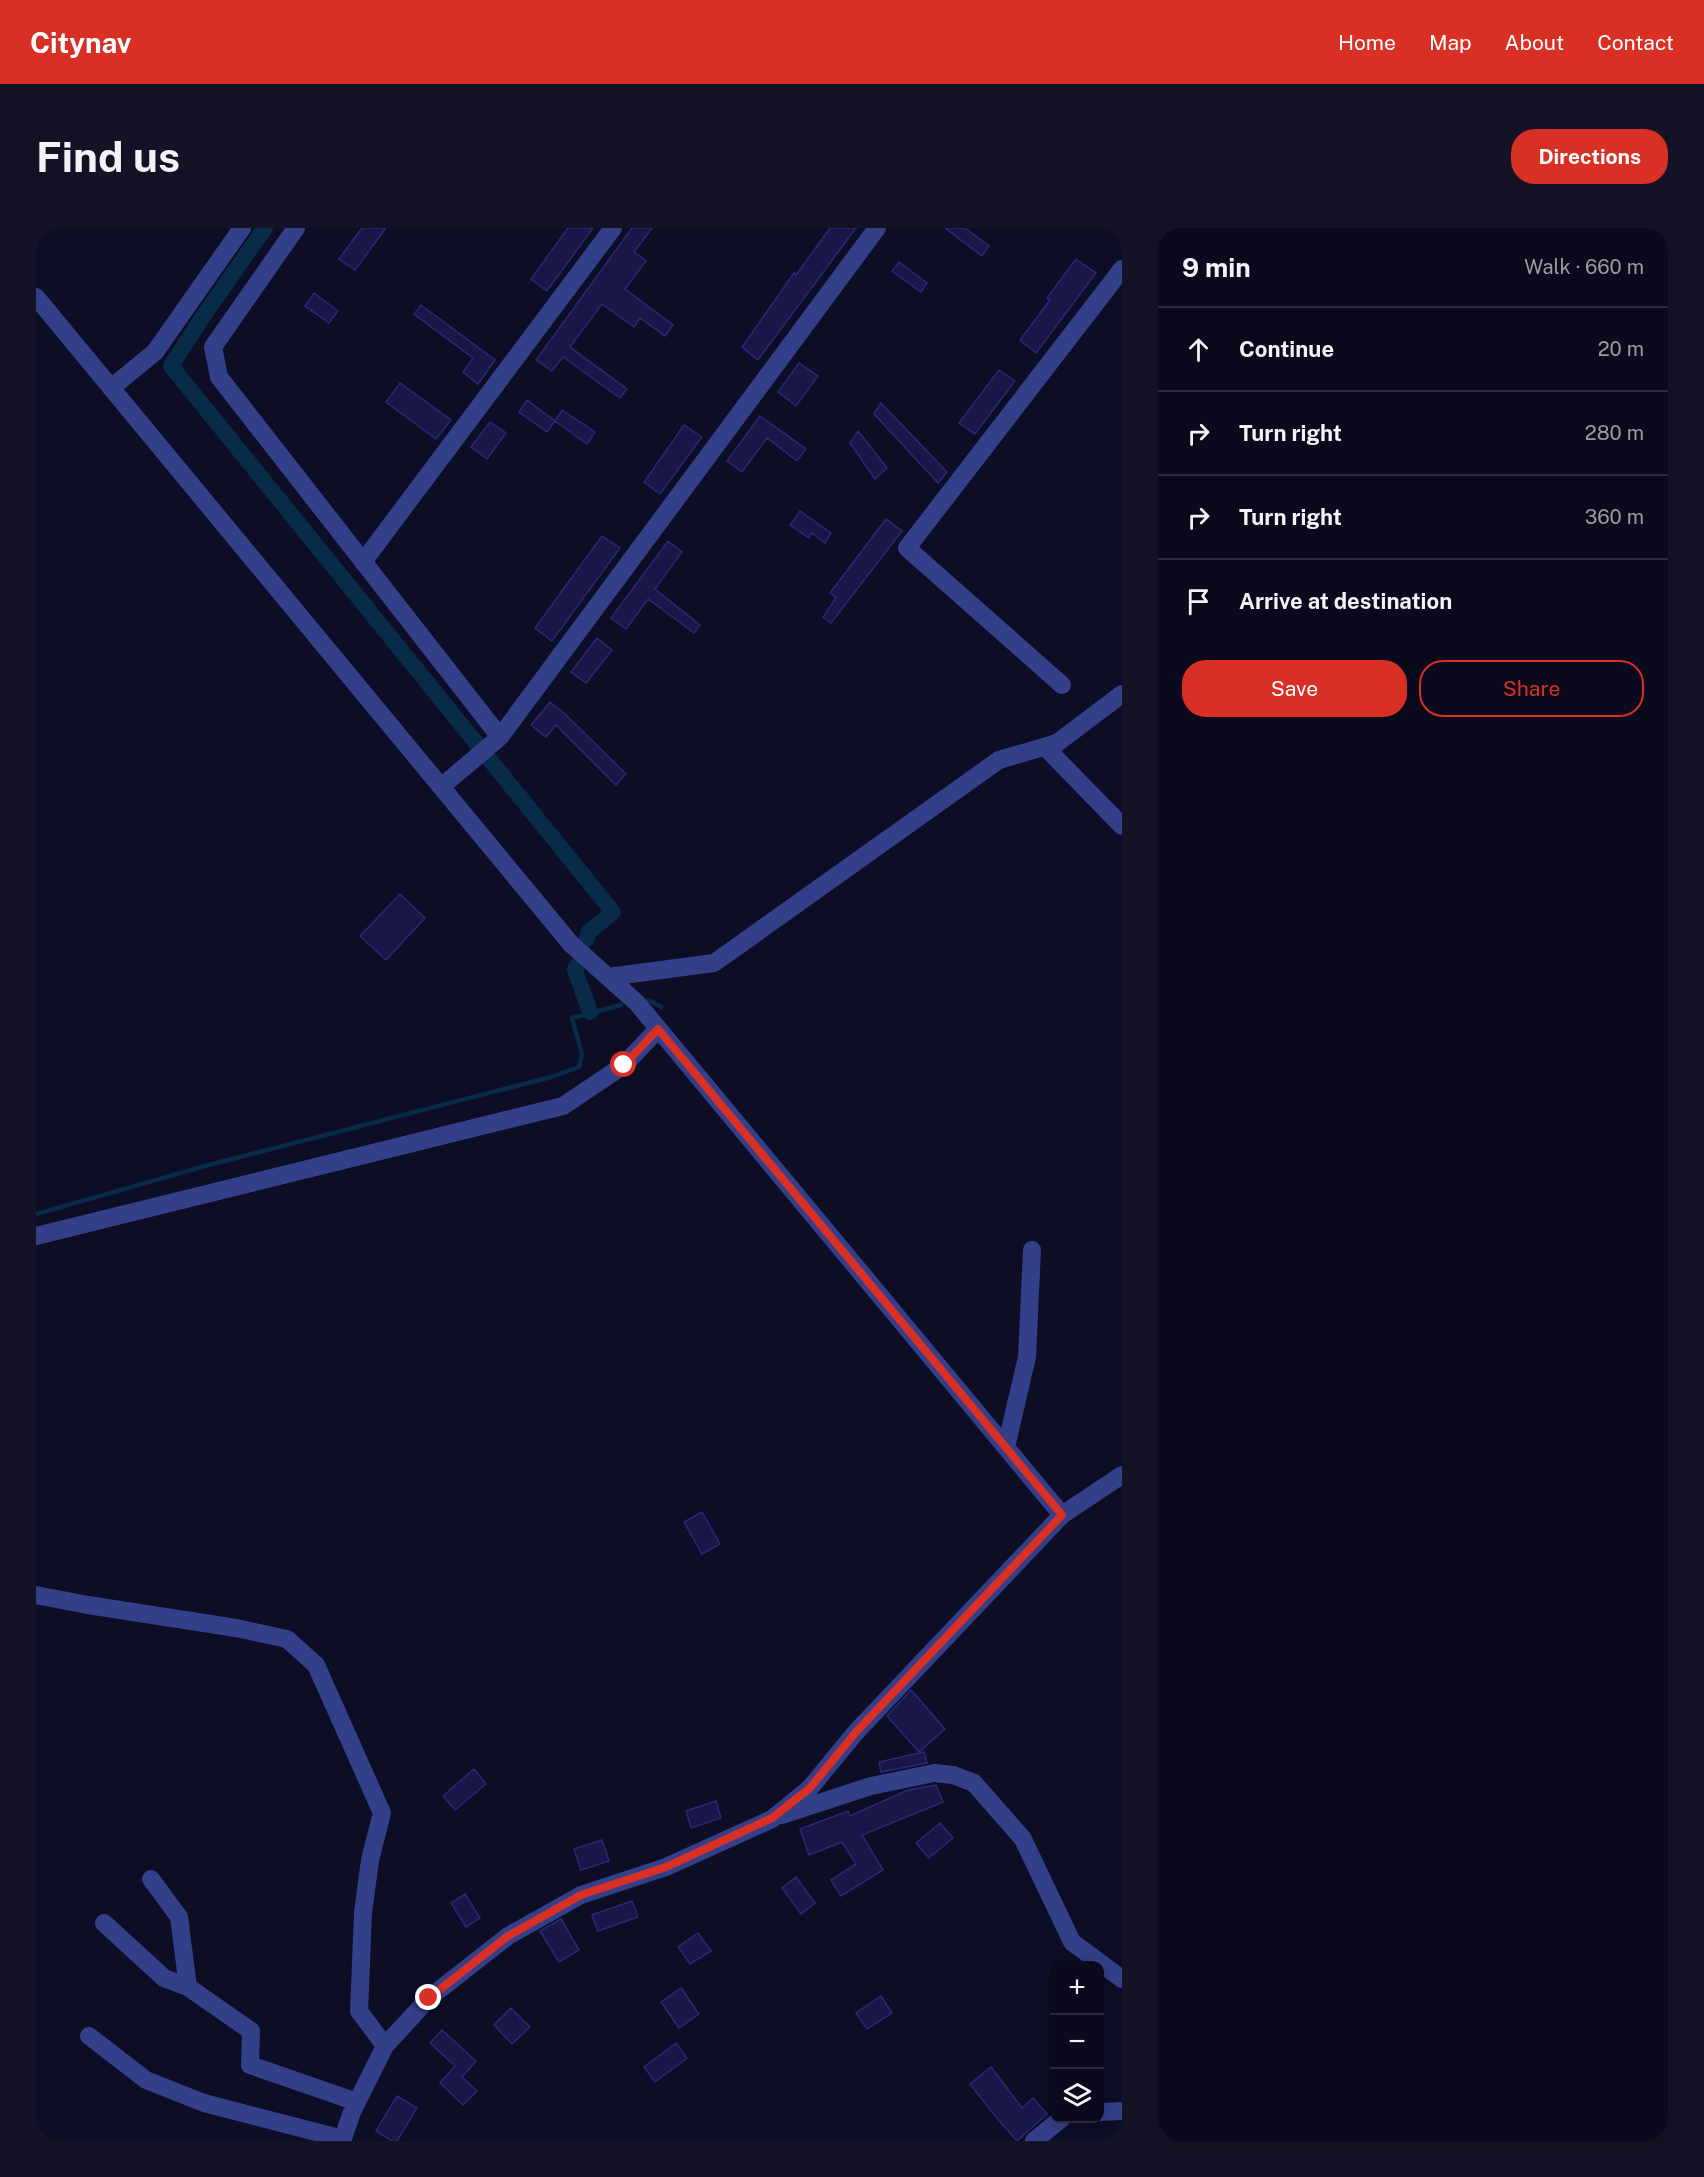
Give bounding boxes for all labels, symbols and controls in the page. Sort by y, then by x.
text: Citynav [30,26,131,59]
text: Home [1338,30,1396,55]
text: Map [1429,30,1472,55]
text: About [1505,30,1564,55]
text: Contact [1597,30,1674,55]
button: Directions [1511,129,1668,184]
text: Find us [36,132,180,181]
text: 9 min [1182,252,1251,283]
text: Walk · 660 m [1524,255,1644,279]
icon: ahead [1182,333,1215,366]
text: Continue [1239,336,1334,362]
text: 20 m [1598,337,1644,361]
icon: right [1182,417,1215,450]
text: Turn right [1239,420,1342,446]
text: 280 m [1585,421,1644,445]
icon: right [1182,501,1215,534]
text: Turn right [1239,504,1342,530]
text: 360 m [1585,505,1644,529]
icon: arrive [1182,585,1215,618]
text: Arrive at destination [1239,588,1452,614]
button: Save [1182,660,1407,717]
button: Share [1419,660,1644,717]
route start [610,1051,636,1077]
map controls [1050,1961,1104,2123]
button: + [1050,1961,1104,2015]
route end [415,1984,441,2010]
button: − [1050,2015,1104,2069]
button: layers [1050,2069,1104,2123]

